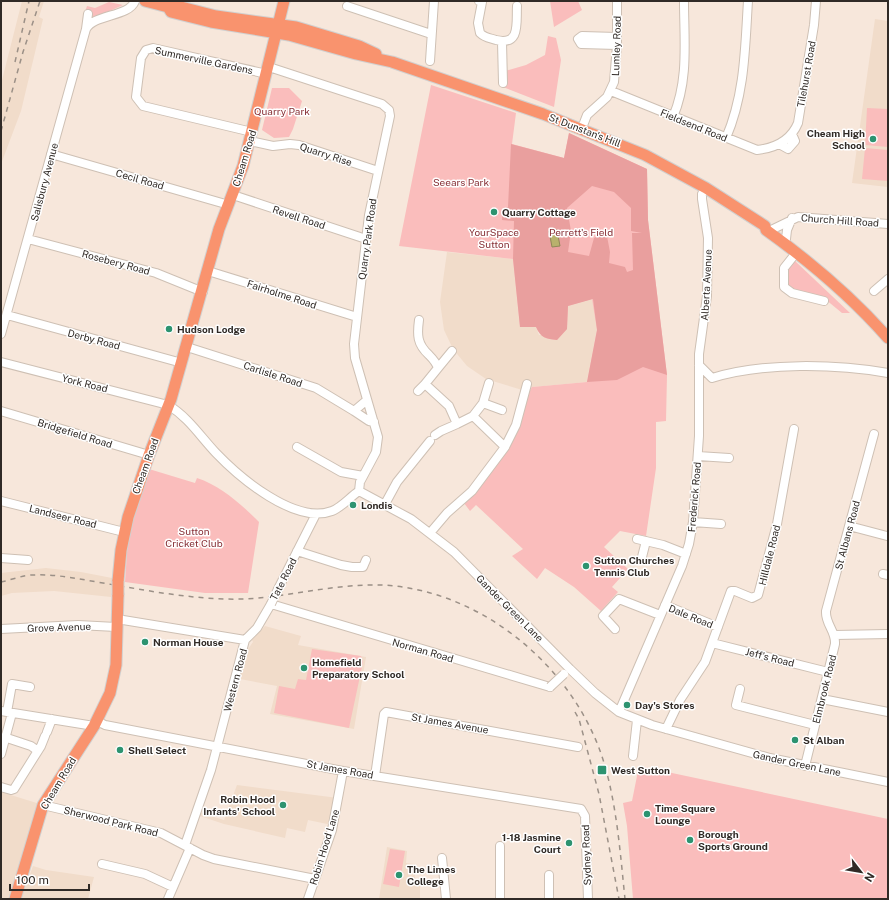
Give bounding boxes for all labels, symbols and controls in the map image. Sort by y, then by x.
street label: Lumley Road [609,16,623,76]
street label: Tilehurst Road [794,40,818,108]
street label: Summerville Gardens [154,44,254,76]
park label: Quarry Park [254,105,310,117]
street label: Fieldsend Road [659,106,729,144]
street label: St Dunstan's Hill [547,111,623,149]
place label: Cheam High School [807,127,865,151]
street label: Cheam Road [230,128,258,188]
marker: Cheam High School [868,134,878,144]
street label: Quarry Rise [298,140,354,168]
street label: Salisbury Avenue [28,141,60,223]
street label: Cecil Road [115,166,166,192]
park label: Seears Park [433,176,489,188]
street label: Quarry Park Road [355,198,379,280]
street label: Revell Road [271,203,327,231]
place label: Quarry Cottage [502,206,576,218]
marker: Quarry Cottage [489,207,499,217]
street label: Church Hill Road [801,211,879,229]
park label: YourSpace Sutton [469,226,519,250]
park label: Perrett's Field [549,226,613,238]
street label: Rosebery Road [81,247,151,277]
street label: Alberta Avenue [698,249,714,321]
street label: Fairholme Road [246,277,318,311]
place label: Hudson Lodge [177,323,246,335]
marker: Hudson Lodge [164,324,174,334]
street label: Derby Road [66,326,122,352]
street label: Carlisle Road [242,359,304,389]
street label: York Road [61,372,109,394]
street label: Bridgefield Road [36,416,114,450]
street label: Cheam Road [129,436,161,496]
street label: Frederick Road [685,461,703,533]
place label: Londis [361,499,392,511]
street label: St Albans Road [832,499,862,571]
marker: Londis [348,500,358,510]
street label: Landseer Road [28,502,98,530]
street label: Hilldale Road [756,524,782,586]
park label: Sutton Cricket Club [165,525,223,549]
place label: Sutton Churches Tennis Club [594,554,674,578]
street label: Tate Road [267,556,299,602]
marker: Sutton Churches Tennis Club [581,561,591,571]
street label: Gander Green Lane [474,572,546,644]
street label: Dale Road [667,602,715,630]
street label: Grove Avenue [27,620,92,634]
place label: Norman House [153,636,224,648]
street label: Norman Road [391,636,455,664]
marker: Norman House [140,637,150,647]
street label: Jeff's Road [744,645,796,669]
street label: Western Road [221,647,249,713]
street label: Elmbrook Road [810,653,838,725]
place label: Homefield Preparatory School [312,656,404,680]
marker: Homefield Preparatory School [299,663,309,673]
place label: Day's Stores [635,699,694,711]
marker: Day's Stores [622,700,632,710]
street label: St James Avenue [410,710,490,736]
place label: St Alban [803,734,844,746]
marker: St Alban [790,735,800,745]
place label: Shell Select [128,744,186,756]
marker: Shell Select [115,745,125,755]
street label: Gander Green Lane [752,748,843,778]
street label: Cheam Road [38,755,78,811]
street label: St James Road [306,757,374,781]
marker: West Sutton [596,764,608,776]
place label: West Sutton [611,764,670,776]
place label: Robin Hood Infants' School [203,793,275,817]
marker: Robin Hood Infants' School [278,800,288,810]
place label: Time Square Lounge [655,802,715,826]
street label: Sherwood Park Road [62,803,160,839]
street label: Robin Hood Lane [307,807,341,886]
marker: Time Square Lounge [642,809,652,819]
street label: Sydney Road [579,824,593,886]
place label: Borough Sports Ground [698,828,768,852]
place label: 1-18 Jasmine Court [502,831,561,855]
marker: Borough Sports Ground [685,835,695,845]
marker: 1-18 Jasmine Court [564,838,574,848]
north arrow [841,852,881,892]
place label: The Limes College [407,863,456,887]
scale bar [10,866,89,892]
marker: The Limes College [394,870,404,880]
text: N [862,870,877,884]
text: 100 m [16,873,49,887]

